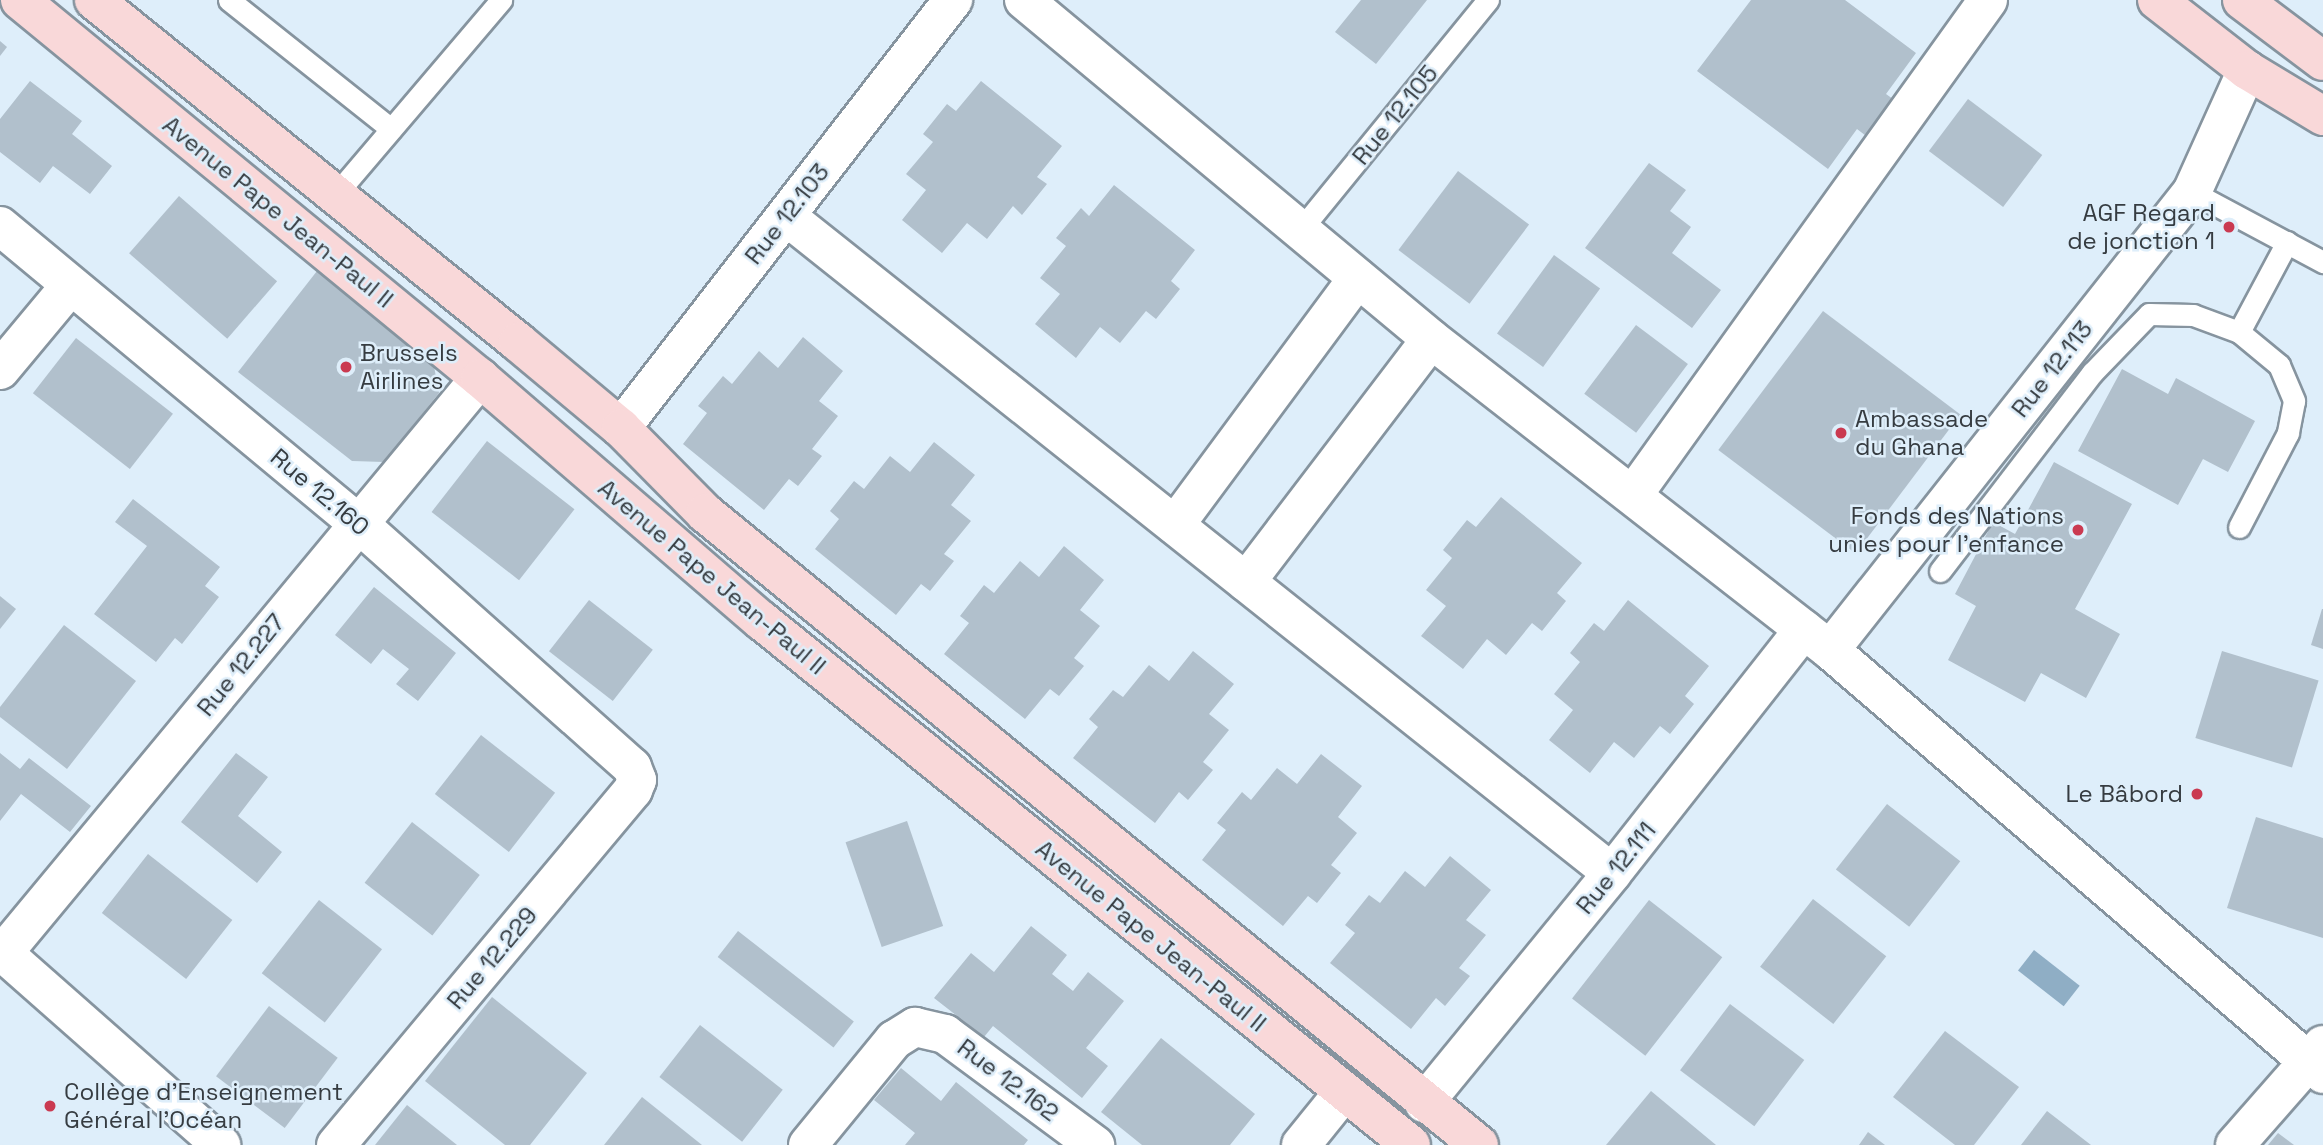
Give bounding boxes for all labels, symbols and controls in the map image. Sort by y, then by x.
street label: Rue 12.105 [1346,59,1444,171]
street label: Avenue Pape Jean-Paul II [157,110,399,314]
street label: Rue 12.103 [739,158,835,270]
place label: AGF Regard de jonction 1 [2067,199,2215,255]
marker: AGF Regard de jonction 1 [2221,219,2237,235]
street label: Rue 12.113 [2005,315,2099,423]
place label: Brussels Airlines [360,339,458,395]
marker: Brussels Airlines [338,359,354,375]
place label: Ambassade du Ghana [1855,405,1988,461]
marker: Ambassade du Ghana [1833,425,1849,441]
street label: Rue 12.160 [265,442,375,542]
street label: Avenue Pape Jean-Paul II [592,473,832,681]
place label: Fonds des Nations unies pour l’enfance [1828,502,2064,558]
marker: Fonds des Nations unies pour l’enfance [2070,522,2086,538]
street label: Rue 12.227 [191,608,291,722]
place label: Le Bâbord [2066,780,2183,808]
marker: Le Bâbord [2189,786,2205,802]
street label: Rue 12.111 [1570,816,1662,920]
street label: Avenue Pape Jean-Paul II [1030,834,1272,1038]
street label: Rue 12.229 [441,901,543,1015]
street label: Rue 12.162 [952,1033,1064,1127]
place label: Collège d'Enseignement Général l'Océan [64,1078,343,1134]
marker: Collège d'Enseignement Général l'Océan [42,1098,58,1114]

